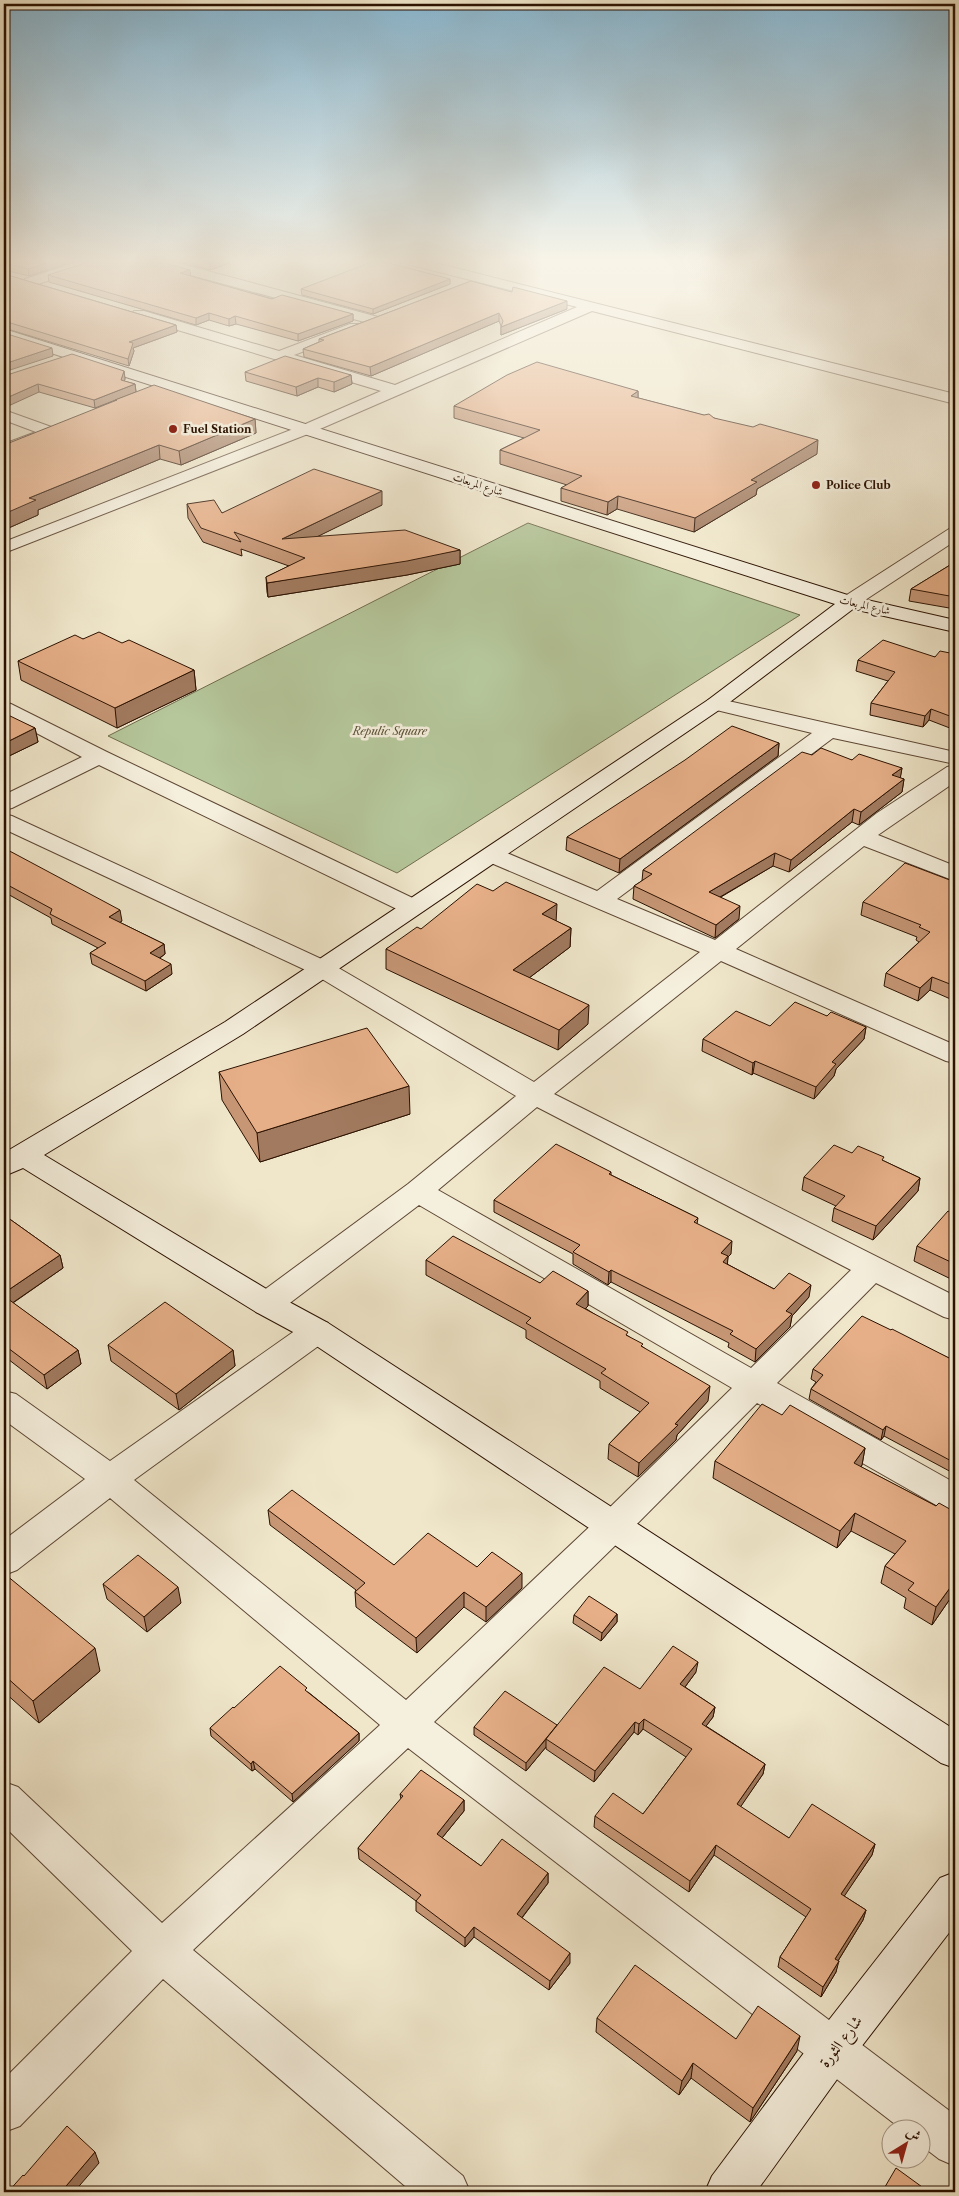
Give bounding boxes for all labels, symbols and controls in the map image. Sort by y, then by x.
place label: Fuel Station [183,422,252,436]
marker: Fuel Station [167,423,179,435]
street label: شارع المربعات [450,469,505,502]
place label: Police Club [826,478,891,492]
marker: Police Club [810,479,822,491]
street label: شارع المربعات [838,592,892,621]
park label: Repulic Square [352,724,428,738]
street label: شارع الثورة [814,2011,869,2073]
north arrow [882,2118,932,2168]
text: ش [903,2122,925,2145]

